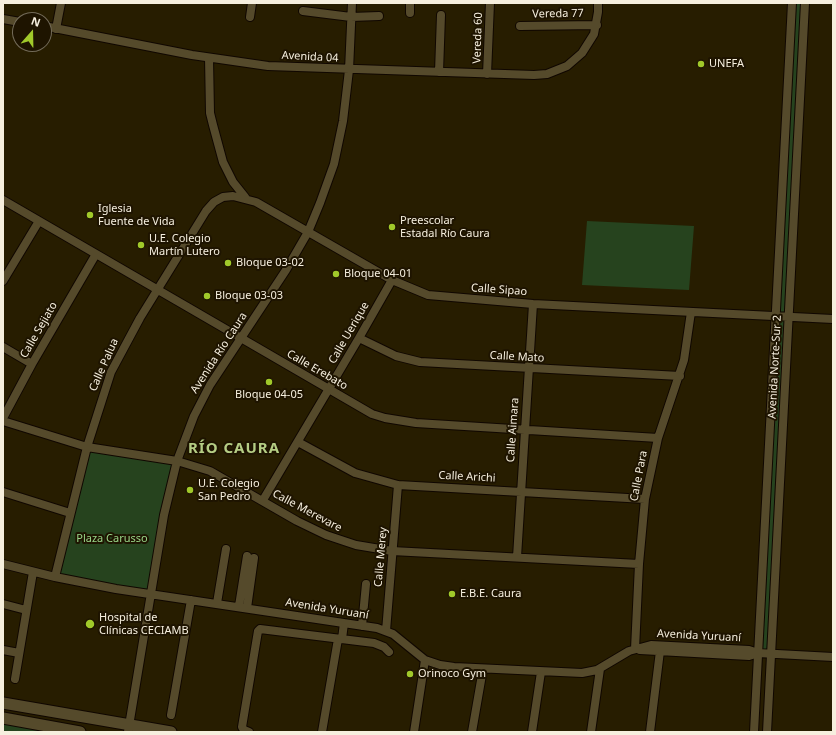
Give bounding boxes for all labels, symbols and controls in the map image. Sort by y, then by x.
street label: Vereda 77 [532,7,584,21]
north arrow [12,12,52,52]
street label: Vereda 60 [471,12,485,64]
text: N [29,13,43,30]
street label: Avenida 04 [281,49,339,65]
place label: UNEFA [709,57,744,71]
marker: UNEFA [696,59,706,69]
place label: Iglesia Fuente de Vida [98,202,175,228]
marker: Iglesia Fuente de Vida [85,210,95,220]
place label: Preescolar Estadal Río Caura [400,214,490,240]
marker: Preescolar Estadal Río Caura [387,222,397,232]
place label: U.E. Colegio Martín Lutero [149,232,220,258]
marker: U.E. Colegio Martín Lutero [136,240,146,250]
place label: Bloque 03-02 [236,256,304,270]
marker: Bloque 03-02 [223,258,233,268]
place label: Bloque 04-01 [344,267,412,281]
marker: Bloque 04-01 [331,269,341,279]
street label: Calle Sipao [470,281,528,299]
place label: Bloque 03-03 [215,289,283,303]
marker: Bloque 03-03 [202,291,212,301]
street label: Calle Sejiato [18,300,60,360]
street label: Calle Uerique [326,300,372,366]
street label: Avenida Río Caura [188,310,250,396]
street label: Avenida Norte-Sur 2 [766,315,784,419]
street label: Calle Palua [86,337,122,393]
street label: Calle Erebato [284,347,350,393]
street label: Calle Mato [489,349,545,365]
marker: Bloque 04-05 [264,377,274,387]
place label: Bloque 04-05 [235,388,303,402]
street label: Calle Aimara [504,397,522,463]
district label: RÍO CAURA [188,440,280,458]
street label: Calle Para [628,450,650,502]
street label: Calle Arichi [438,469,496,485]
place label: U.E. Colegio San Pedro [198,477,260,503]
marker: U.E. Colegio San Pedro [185,485,195,495]
street label: Calle Merevare [270,487,344,535]
street label: Calle Merey [372,527,390,587]
park label: Plaza Carusso [76,532,148,546]
place label: E.B.E. Caura [460,587,521,601]
marker: E.B.E. Caura [447,589,457,599]
street label: Avenida Yuruaní [284,596,370,622]
place label: Hospital de Clínicas CECIAMB [99,611,189,637]
marker: Hospital de Clínicas CECIAMB [84,618,96,630]
street label: Avenida Yuruaní [657,627,741,645]
place label: Orinoco Gym [418,667,486,681]
marker: Orinoco Gym [405,669,415,679]

